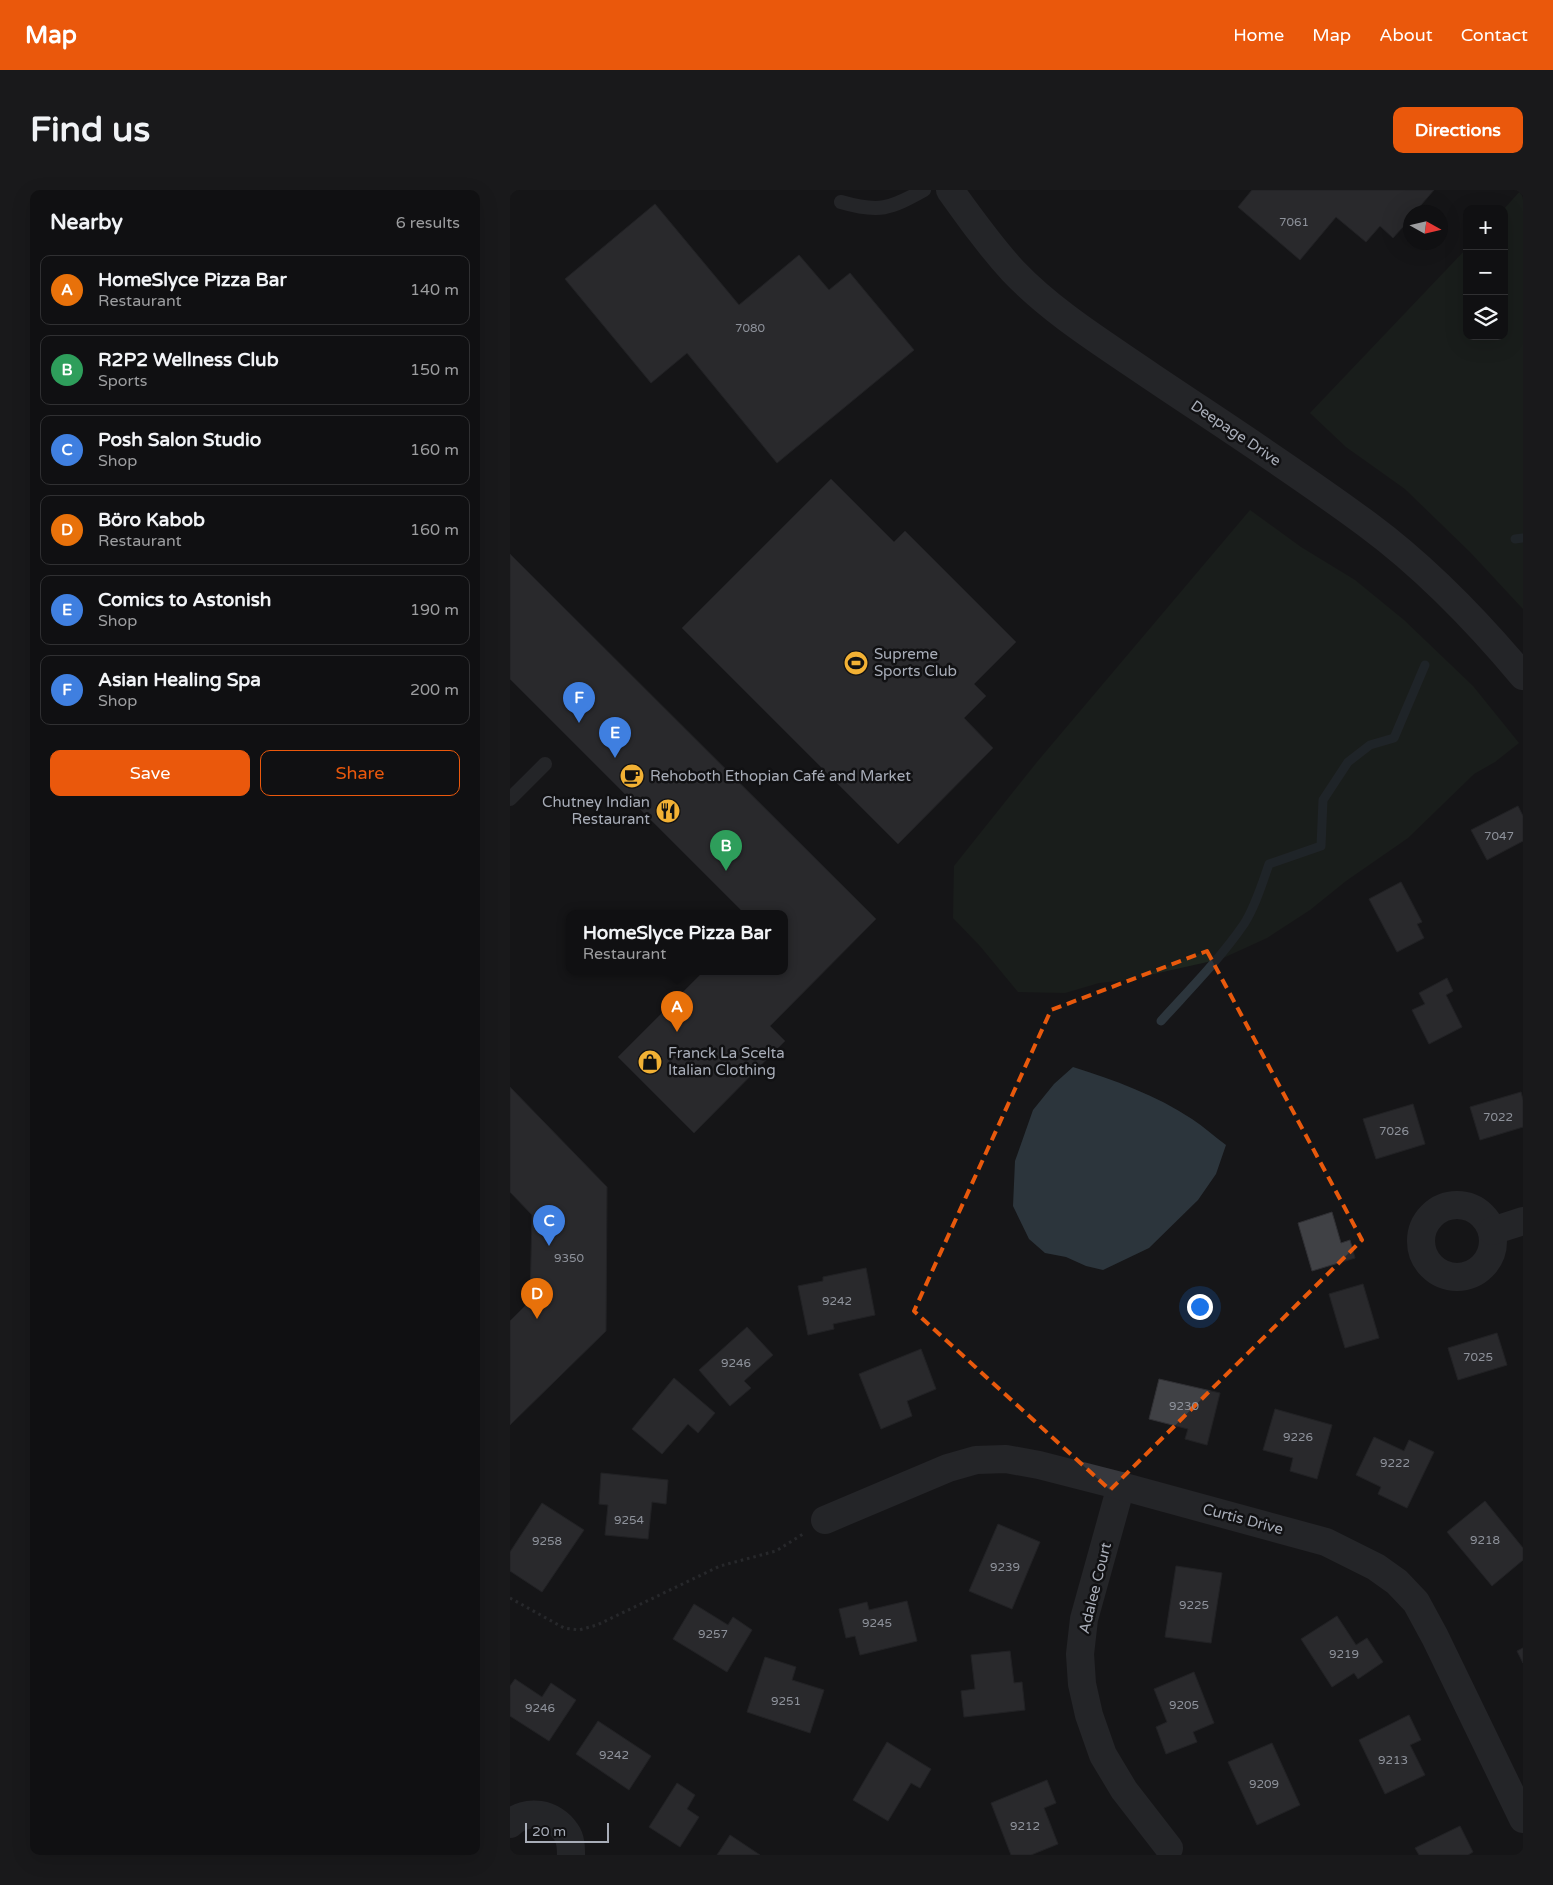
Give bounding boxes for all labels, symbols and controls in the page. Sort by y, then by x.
text: Map [25,21,77,50]
text: Home [1233,24,1284,46]
text: Map [1312,24,1351,46]
text: About [1379,24,1433,46]
text: Contact [1461,24,1528,46]
button: Directions [1393,107,1523,153]
text: Find us [30,109,150,151]
north arrow [1403,205,1448,250]
map controls [1463,205,1508,340]
button: + [1463,205,1508,250]
text: Nearby [50,210,123,235]
text: 6 results [396,213,460,233]
house number: 7061 [1279,215,1309,229]
button: − [1463,250,1508,295]
text: HomeSlyce Pizza Bar [98,269,287,291]
text: A [61,280,73,300]
text: 140 m [410,280,459,300]
text: Restaurant [98,291,182,311]
button: layers [1463,295,1508,340]
house number: 7080 [735,321,766,335]
text: R2P2 Wellness Club [98,349,279,371]
text: B [61,360,73,380]
text: 150 m [410,360,459,380]
text: Sports [98,371,147,391]
street label: Deepage Drive [1188,396,1284,470]
text: Posh Salon Studio [98,429,261,451]
text: C [61,440,73,460]
text: 160 m [410,440,459,460]
text: Shop [98,451,137,471]
text: Böro Kabob [98,509,205,531]
text: D [61,520,73,540]
text: 160 m [410,520,459,540]
text: Restaurant [98,531,182,551]
text: Comics to Astonish [98,589,271,611]
text: E [62,600,72,620]
text: 190 m [410,600,459,620]
text: Shop [98,611,137,631]
place label: Supreme Sports Club [874,645,957,680]
sports icon: Supreme Sports Club [843,650,869,676]
text: Asian Healing Spa [98,669,261,691]
text: F [62,680,72,700]
text: 200 m [410,680,459,700]
pin: F [563,682,595,723]
text: Shop [98,691,137,711]
pin: E [599,717,631,758]
button: Save [50,750,250,796]
button: Share [260,750,460,796]
cafe icon: Rehoboth Ethopian Café and Market [619,763,645,789]
place label: Rehoboth Ethopian Café and Market [650,767,911,785]
place label: Chutney Indian Restaurant [542,793,650,828]
restaurant icon: Chutney Indian Restaurant [655,798,681,824]
house number: 7047 [1484,829,1514,843]
pin: B [710,830,742,871]
popup [566,910,788,975]
text: HomeSlyce Pizza Bar [583,922,771,944]
text: Restaurant [583,944,666,964]
pin: A [661,991,693,1032]
place label: Franck La Scelta Italian Clothing [668,1044,785,1079]
shop icon: Franck La Scelta Italian Clothing [637,1049,663,1075]
house number: 7022 [1483,1110,1513,1124]
house number: 7026 [1379,1124,1409,1138]
pin: C [533,1205,565,1246]
house number: 9350 [554,1251,585,1265]
pin: D [521,1278,553,1319]
house number: 9242 [822,1294,852,1308]
your location [1187,1294,1213,1320]
house number: 7025 [1463,1350,1493,1364]
house number: 9246 [721,1356,751,1370]
house number: 9230 [1169,1399,1200,1413]
house number: 9226 [1283,1430,1313,1444]
house number: 9222 [1380,1456,1410,1470]
street label: Curtis Drive [1201,1500,1285,1538]
house number: 9254 [614,1513,645,1527]
house number: 9218 [1470,1533,1500,1547]
house number: 9258 [532,1534,562,1548]
street label: Adalee Court [1075,1540,1115,1636]
house number: 9239 [990,1560,1020,1574]
house number: 9225 [1179,1598,1209,1612]
house number: 9245 [862,1616,892,1630]
house number: 9257 [698,1627,728,1641]
house number: 9219 [1329,1647,1359,1661]
house number: 9251 [771,1694,801,1708]
house number: 9205 [1169,1698,1199,1712]
house number: 9246 [525,1701,555,1715]
house number: 9242 [599,1748,629,1762]
house number: 9213 [1378,1753,1408,1767]
house number: 9209 [1249,1777,1279,1791]
house number: 9212 [1010,1819,1040,1833]
scale bar [525,1820,609,1843]
text: 20 m [532,1823,566,1840]

